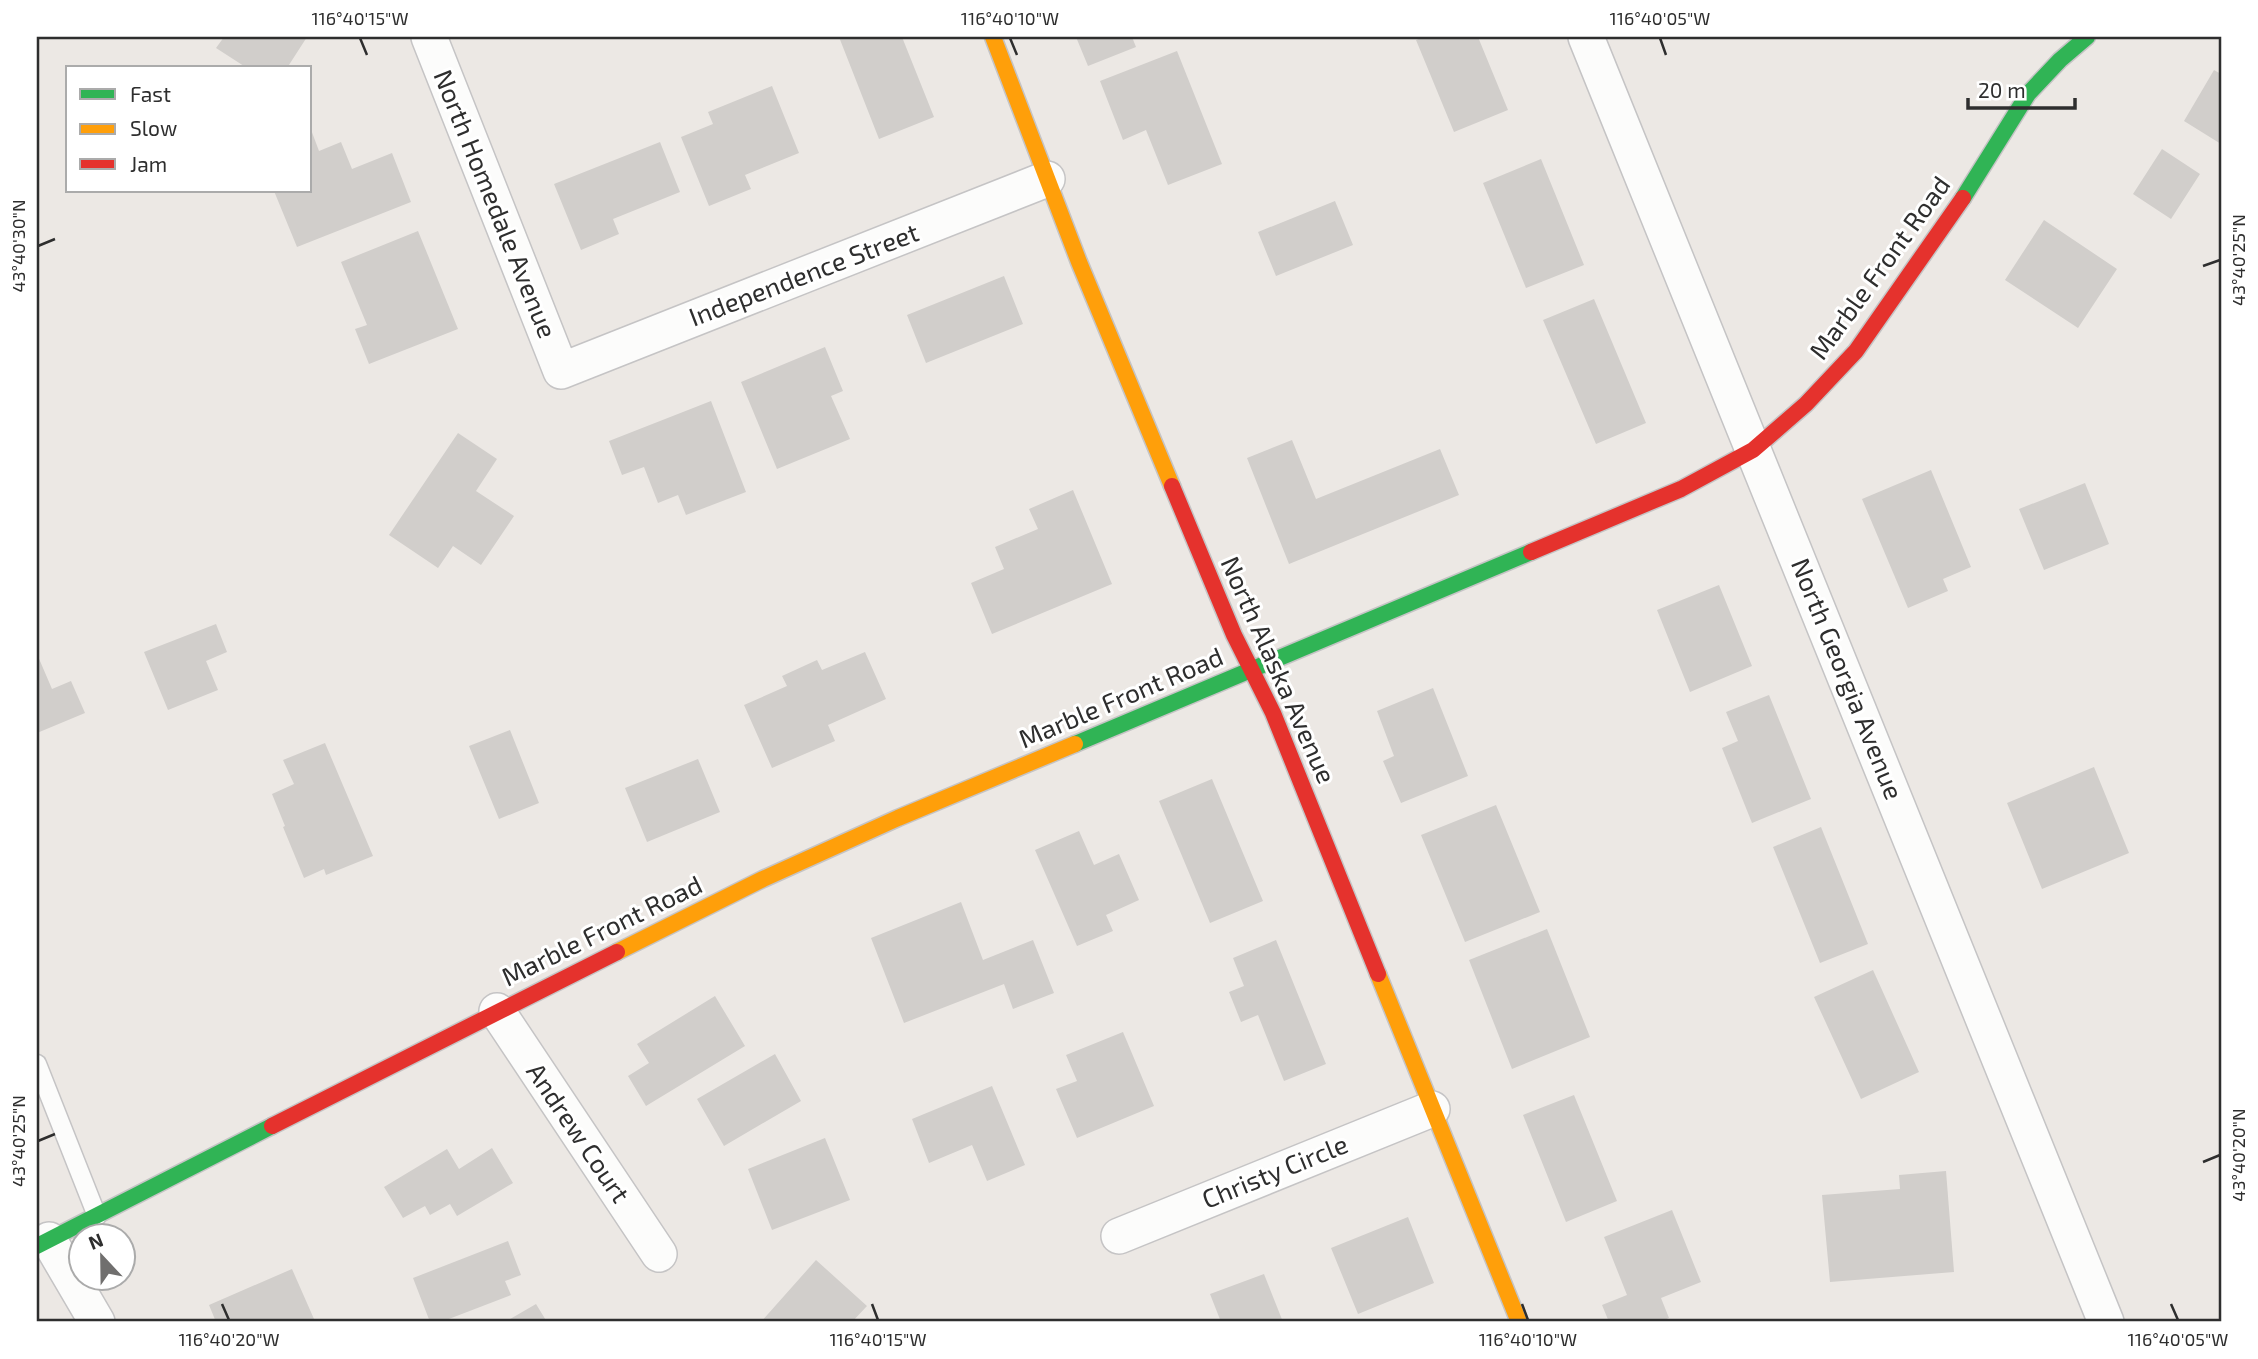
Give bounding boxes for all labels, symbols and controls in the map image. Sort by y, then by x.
text: 116°40'15"W [311,7,409,29]
text: 116°40'10"W [961,7,1059,29]
text: 116°40'05"W [1610,7,1710,29]
street label: North Homedale Avenue [428,65,564,342]
legend [66,66,312,192]
scale bar [1968,66,2074,110]
text: 20 m [1978,77,2026,102]
text: Fast [130,81,171,106]
text: Slow [130,115,177,140]
text: Jam [130,151,167,176]
street label: Marble Front Road [1802,169,1956,365]
text: 43°40'30"N [7,199,29,293]
text: 43°40'25"N [2227,214,2249,306]
street label: Independence Street [684,215,923,332]
street label: North Alaska Avenue [1215,551,1343,788]
street label: North Georgia Avenue [1786,553,1911,804]
street label: Marble Front Road [1014,640,1227,754]
street label: Marble Front Road [496,868,707,992]
street label: Andrew Court [521,1056,637,1208]
text: 43°40'25"N [7,1095,29,1187]
text: 43°40'20"N [2227,1108,2249,1202]
street label: Christy Circle [1197,1127,1352,1214]
north arrow [66,1222,136,1292]
text: N [85,1228,106,1254]
text: 116°40'20"W [178,1328,280,1350]
text: 116°40'15"W [829,1328,927,1350]
text: 116°40'10"W [1479,1328,1577,1350]
text: 116°40'05"W [2128,1328,2228,1350]

